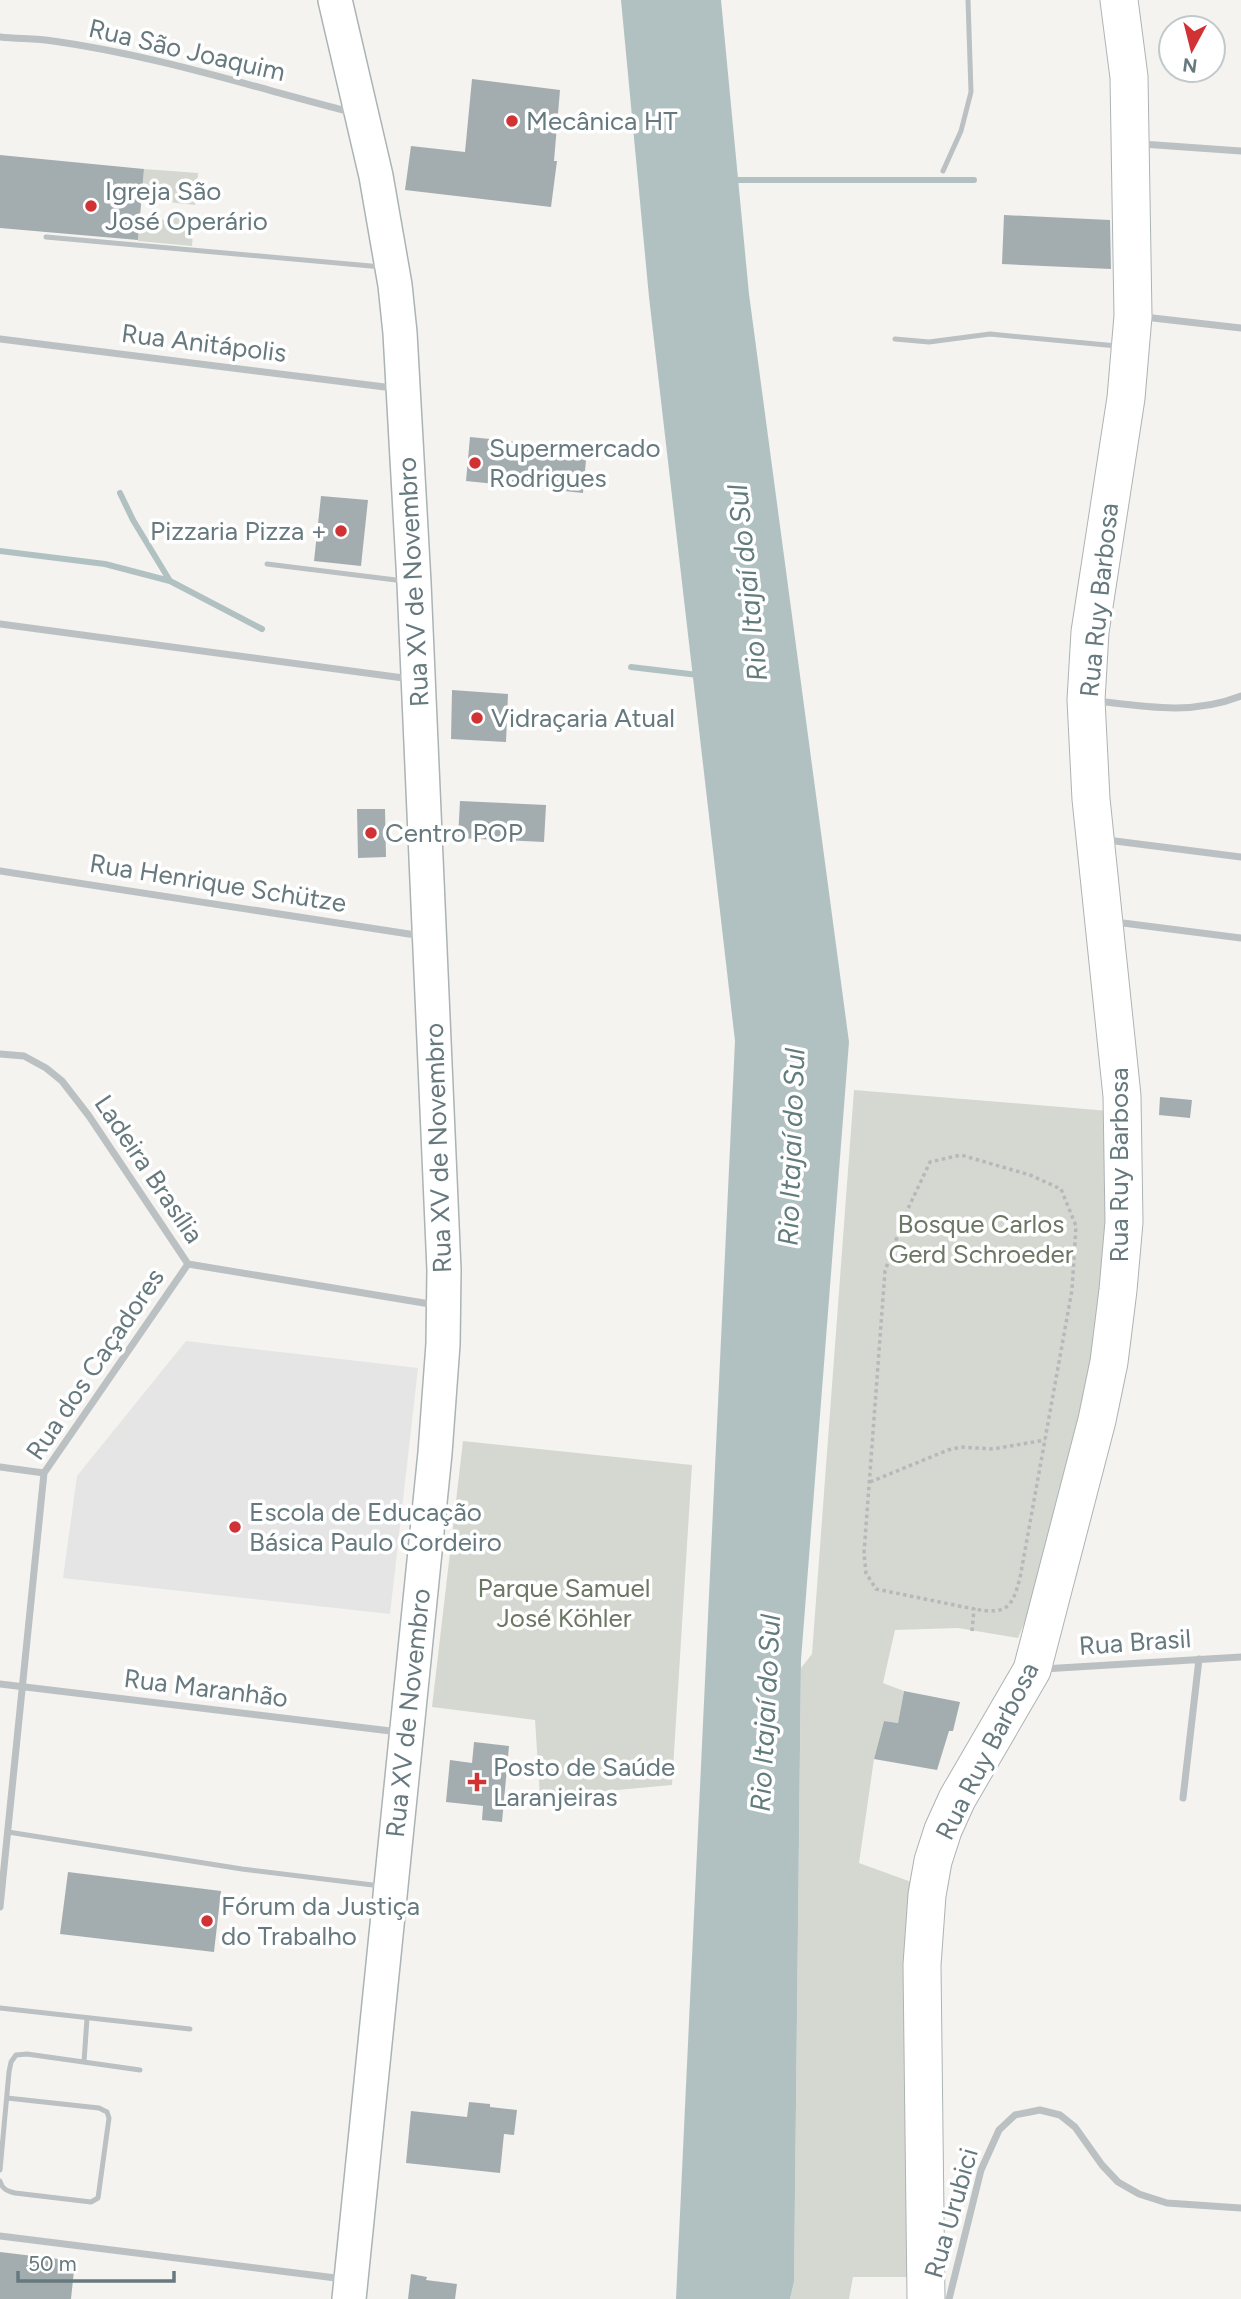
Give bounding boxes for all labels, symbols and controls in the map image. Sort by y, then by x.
street label: Rua São Joaquim [86,12,288,88]
north arrow [1157,14,1227,84]
text: N [1181,53,1199,78]
place label: Mecânica HT [526,105,678,137]
marker: Mecânica HT [504,113,520,129]
place label: Igreja São José Operário [105,175,268,237]
marker: Igreja São José Operário [83,198,99,214]
street label: Rua Anitápolis [120,317,288,369]
place label: Supermercado Rodrigues [489,432,661,494]
marker: Supermercado Rodrigues [467,455,483,471]
street label: Rua XV de Novembro [390,456,436,708]
water label: Rio Itajaí do Sul [720,482,774,683]
street label: Rua Ruy Barbosa [1073,501,1125,699]
place label: Pizzaria Pizza + [150,515,327,547]
marker: Pizzaria Pizza + [333,523,349,539]
place label: Vidraçaria Atual [491,702,675,734]
marker: Vidraçaria Atual [469,710,485,726]
place label: Centro POP [385,817,523,849]
marker: Centro POP [363,825,379,841]
street label: Rua Henrique Schütze [87,847,349,919]
street label: Rua XV de Novembro [418,1022,458,1274]
water label: Rio Itajaí do Sul [771,1047,811,1246]
street label: Rua Ruy Barbosa [1103,1068,1135,1262]
street label: Ladeira Brasília [88,1089,210,1249]
park label: Bosque Carlos Gerd Schroeder [888,1208,1074,1270]
street label: Rua dos Caçadores [19,1262,171,1466]
place label: Escola de Educação Básica Paulo Cordeiro [249,1496,502,1558]
marker: Escola de Educação Básica Paulo Cordeiro [227,1519,243,1535]
park label: Parque Samuel José Köhler [478,1572,650,1634]
street label: Rua XV de Novembro [379,1587,437,1839]
water label: Rio Itajaí do Sul [743,1613,787,1813]
street label: Rua Brasil [1078,1622,1192,1662]
street label: Rua Ruy Barbosa [928,1657,1046,1845]
street label: Rua Maranhão [122,1662,290,1714]
place label: Posto de Saúde Laranjeiras [493,1751,675,1813]
marker: Posto de Saúde Laranjeiras [467,1772,487,1792]
place label: Fórum da Justiça do Trabalho [221,1890,420,1952]
marker: Fórum da Justiça do Trabalho [199,1913,215,1929]
street label: Rua Urubici [917,2144,985,2282]
scale bar [18,2240,173,2284]
text: 50 m [28,2251,77,2276]

